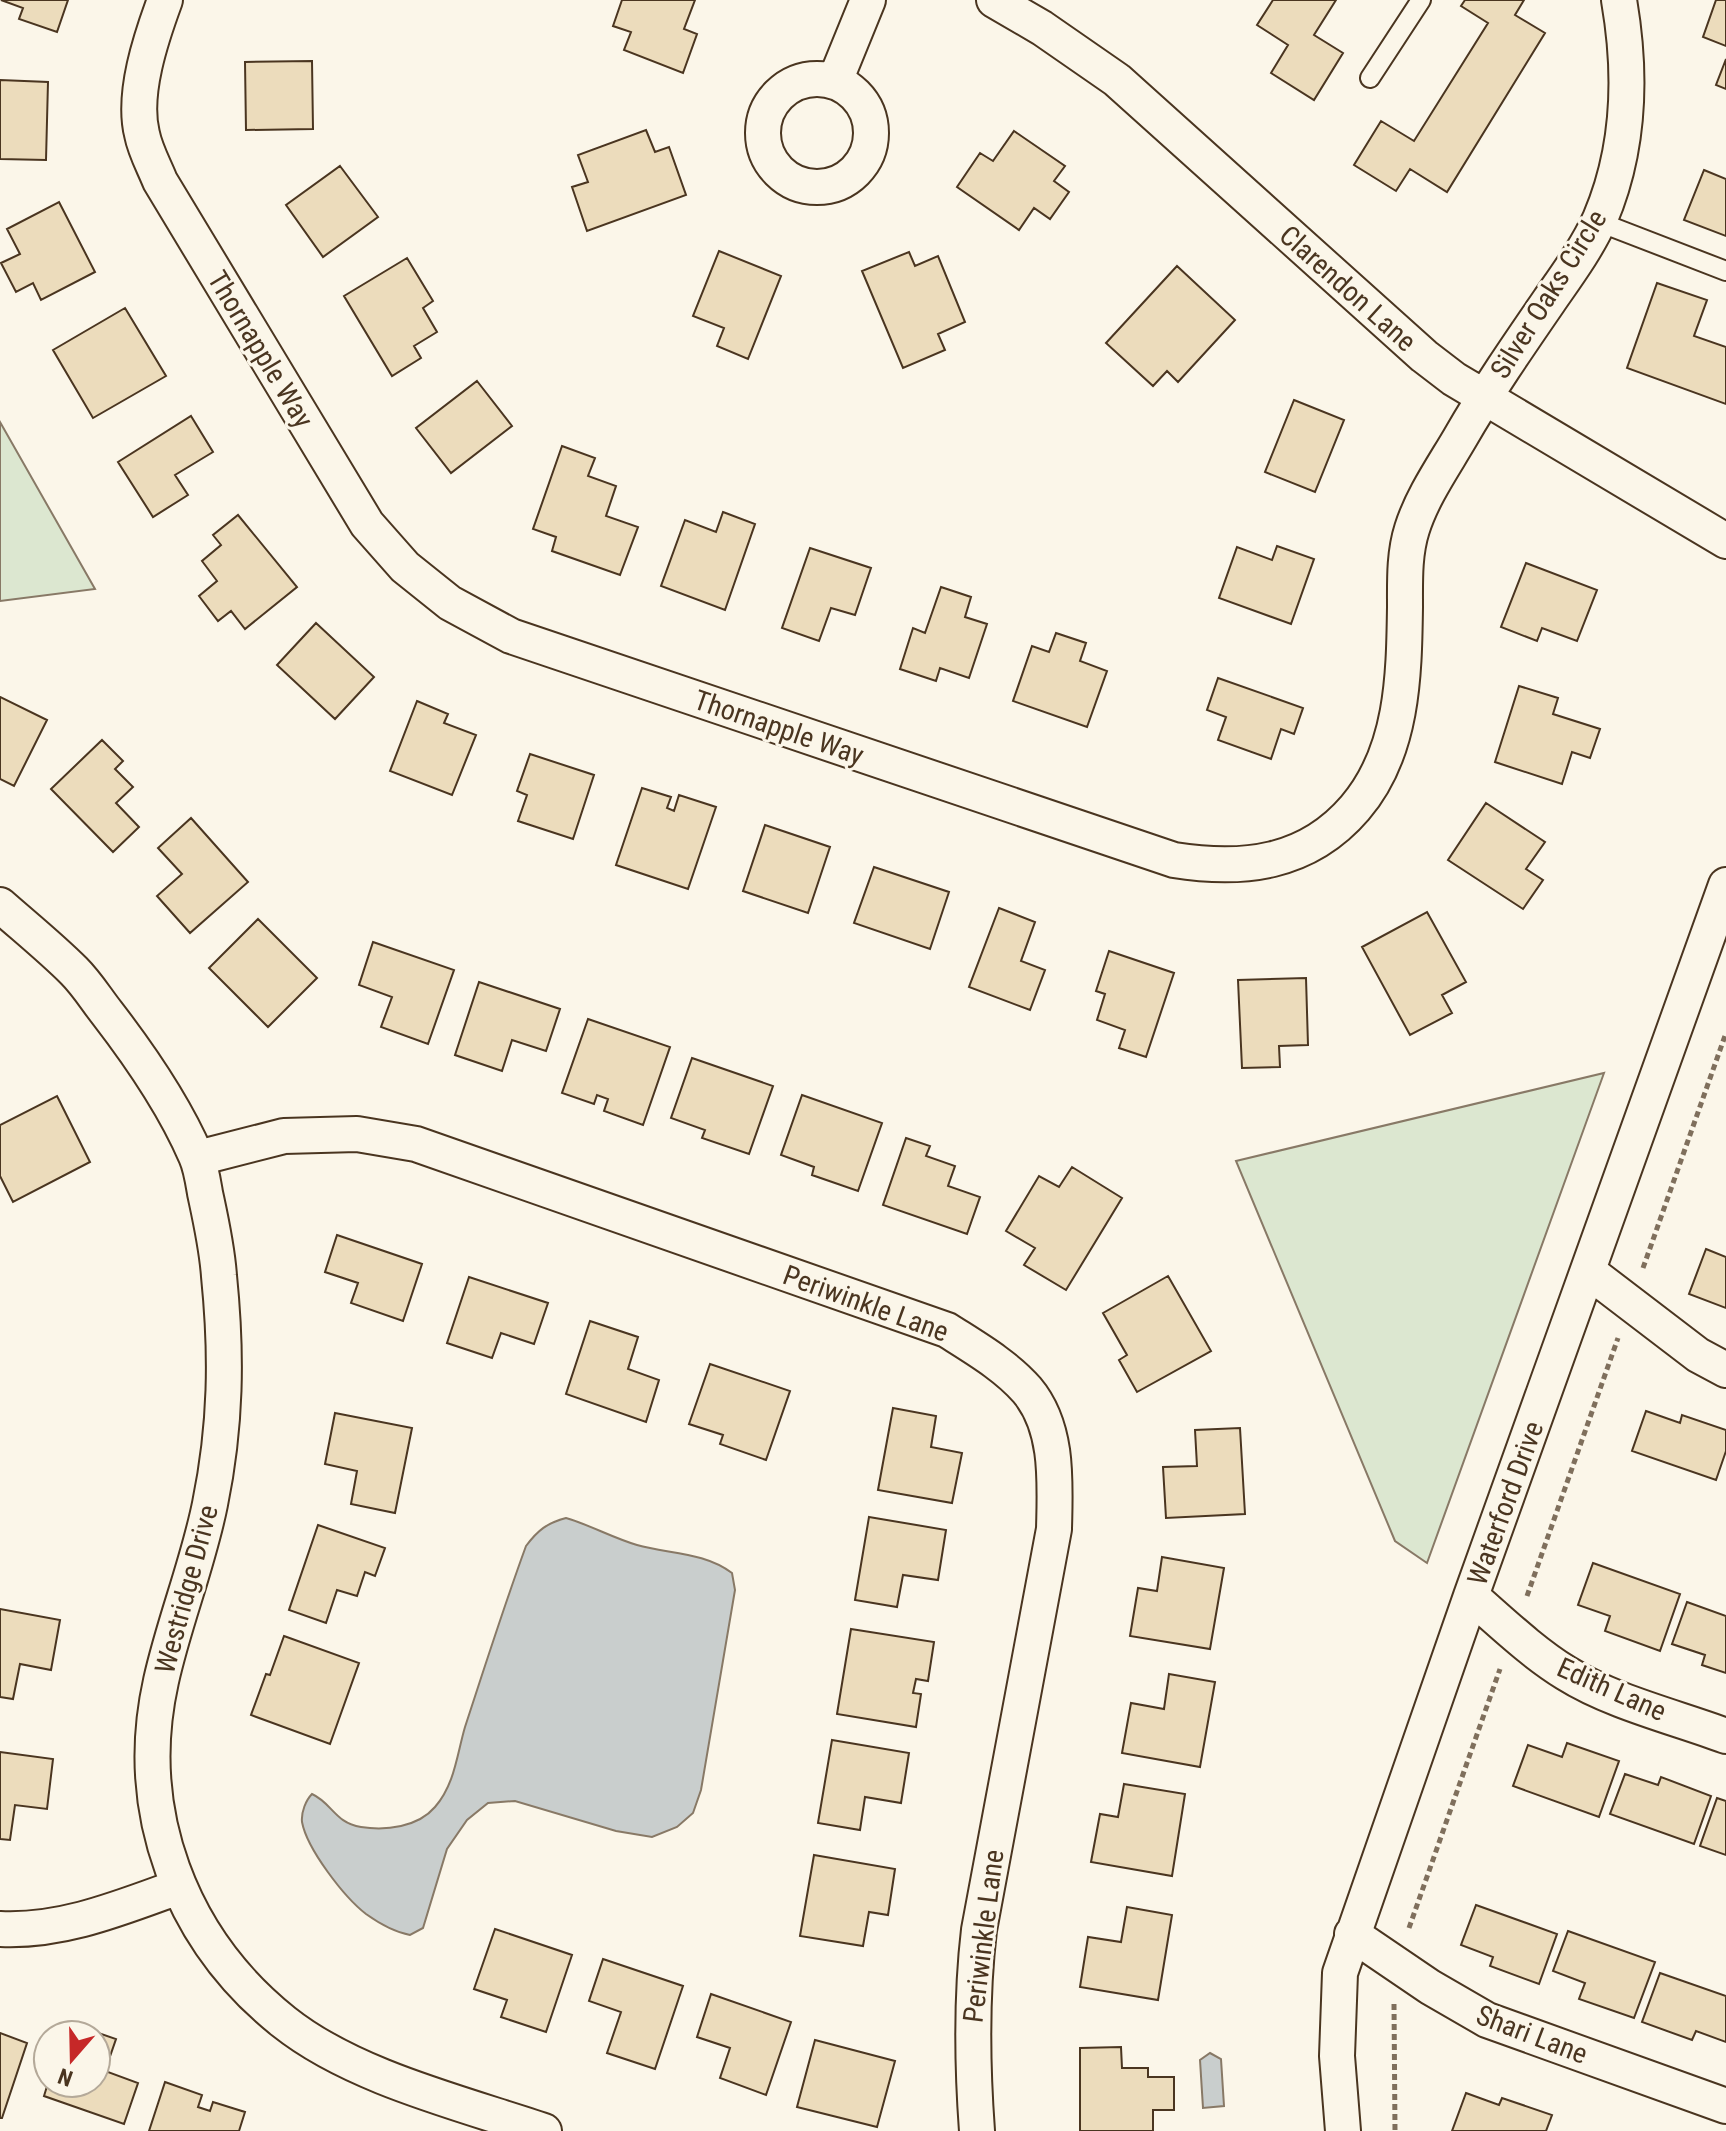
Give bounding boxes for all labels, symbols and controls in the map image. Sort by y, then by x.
street label: Silver Oaks Circle [1483,204,1613,385]
street label: Clarendon Lane [1273,219,1423,358]
street label: Thornapple Way [201,265,320,434]
street label: Thornapple Way [690,683,868,772]
street label: Periwinkle Lane [779,1258,953,1349]
street label: Waterford Drive [1461,1417,1550,1590]
street label: Westridge Drive [148,1501,225,1677]
street label: Edith Lane [1552,1651,1671,1728]
street label: Periwinkle Lane [957,1848,1010,2024]
street label: Shari Lane [1472,1998,1592,2071]
north arrow [32,2019,112,2099]
text: N [55,2063,76,2091]

